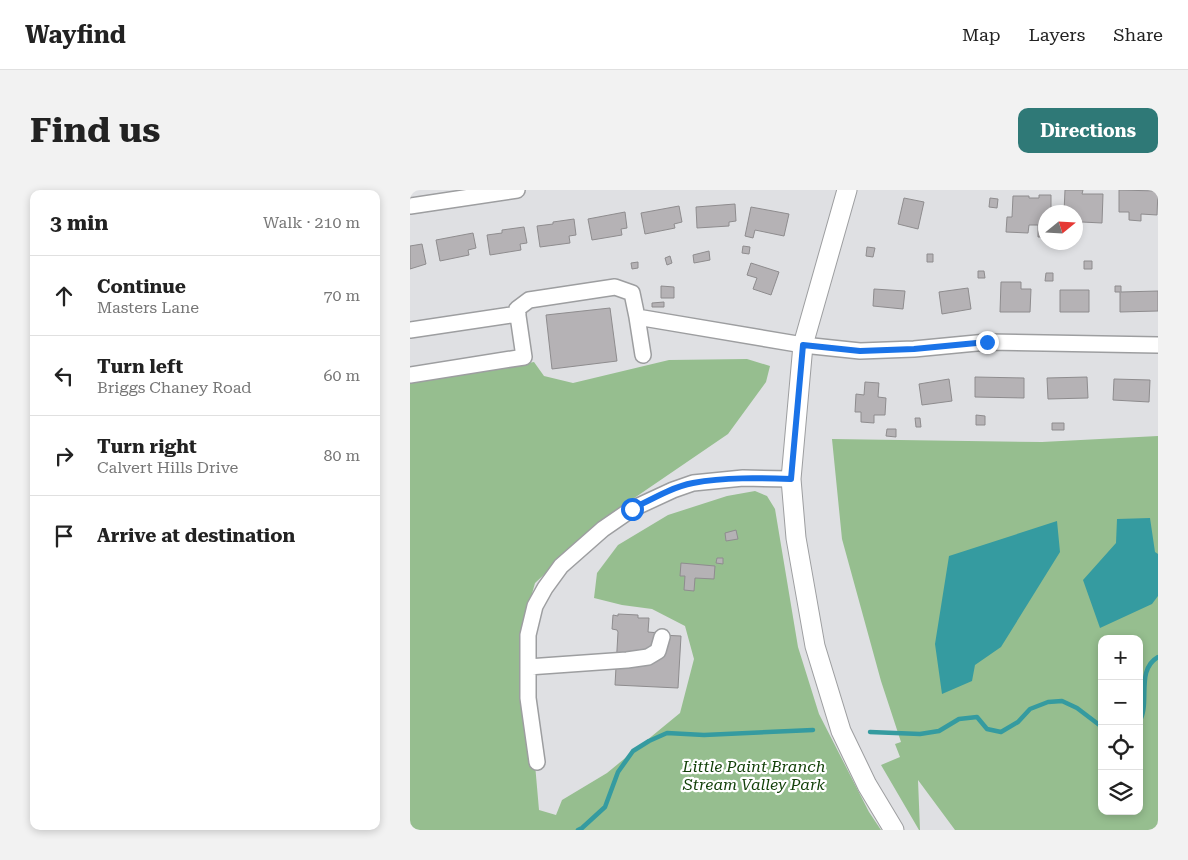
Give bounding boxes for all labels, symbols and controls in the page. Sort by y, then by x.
text: Wayfind [25,21,126,49]
text: Map [962,24,1001,45]
text: Layers [1029,24,1085,45]
text: Share [1113,24,1163,45]
button: Directions [1018,108,1158,153]
text: Find us [30,110,160,151]
north arrow [1038,205,1083,250]
text: 3 min [50,211,108,235]
text: Walk · 210 m [263,213,360,232]
text: Continue [97,275,186,298]
icon: ahead [50,282,78,310]
text: 70 m [323,286,360,305]
text: Masters Lane [97,298,199,317]
route end [976,331,999,354]
text: Turn left [97,355,183,378]
icon: left [50,362,78,390]
text: 60 m [323,366,360,385]
text: Briggs Chaney Road [97,378,252,397]
text: Turn right [97,435,197,458]
icon: right [50,442,78,470]
text: 80 m [323,446,360,465]
text: Calvert Hills Drive [97,458,238,477]
route start [621,498,644,521]
icon: arrive [50,522,78,550]
text: Arrive at destination [97,524,295,547]
map controls [1098,635,1143,815]
button: + [1098,635,1143,680]
button: − [1098,680,1143,725]
button: locate [1098,725,1143,770]
park label: Little Paint Branch Stream Valley Park [682,757,826,794]
button: layers [1098,770,1143,815]

